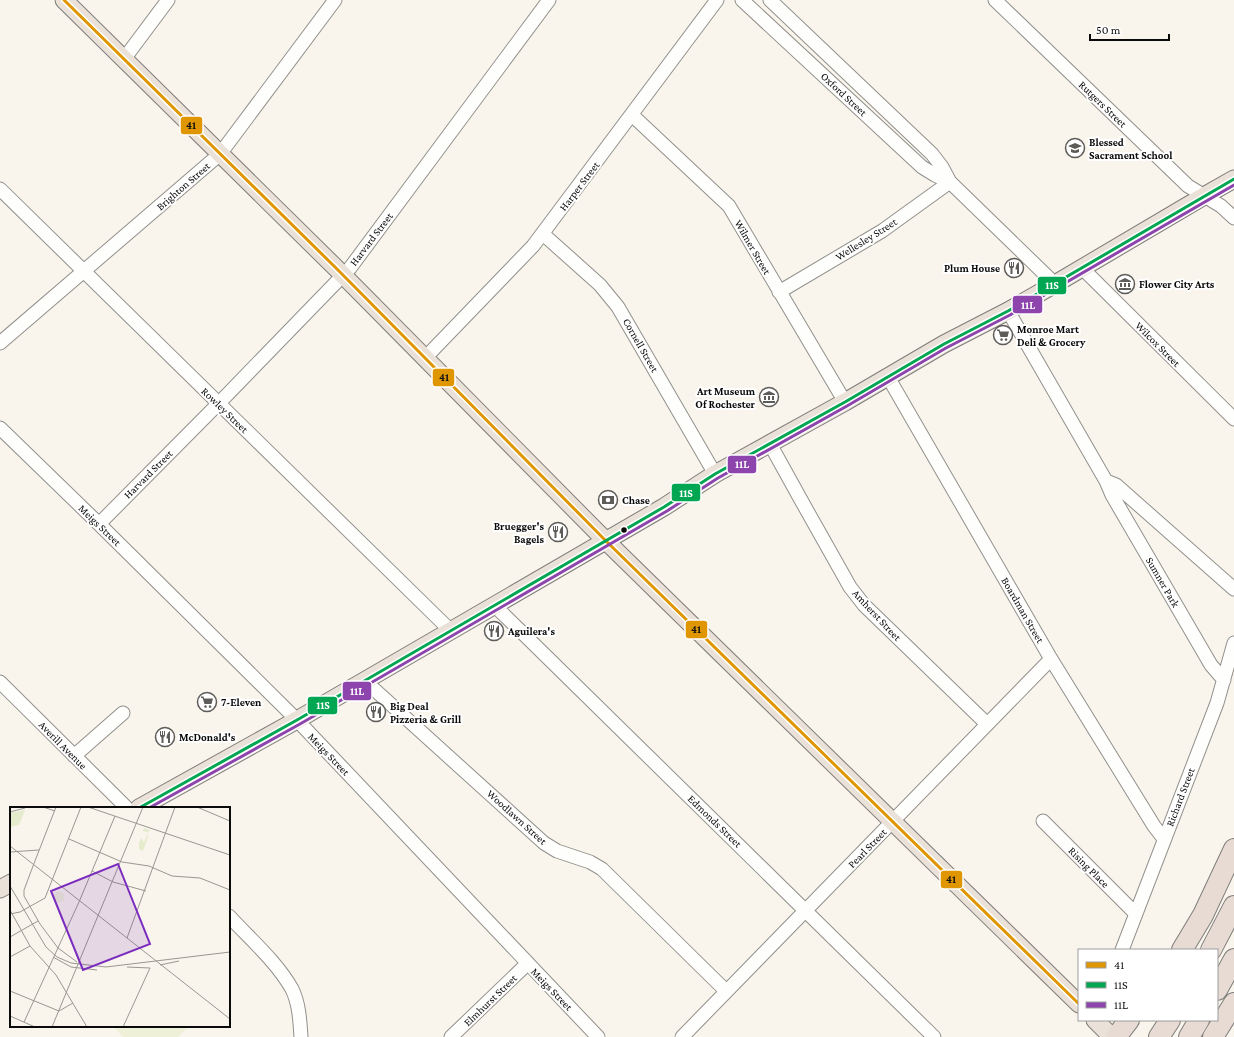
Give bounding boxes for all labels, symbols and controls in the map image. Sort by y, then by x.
scale bar [1090,16,1169,42]
text: 50 m [1096,23,1121,37]
street label: Oxford Street [819,70,870,119]
street label: Rutgers Street [1076,78,1130,131]
line badge: 41 [180,116,203,135]
text: 41 [186,119,196,131]
place label: Blessed Sacrament School [1089,136,1173,161]
school or university icon: Blessed Sacrament School [1064,137,1086,159]
street label: Brighton Street [154,159,213,213]
street label: Harper Street [557,159,602,214]
street label: Harvard Street [347,210,395,268]
street label: Wellesley Street [833,215,900,263]
street label: Wilmer Street [733,218,774,277]
restaurant icon: Plum House [1003,257,1025,279]
place label: Plum House [944,262,1000,274]
museum icon: Flower City Arts [1114,273,1136,295]
line badge: 11S [1037,276,1067,295]
place label: Flower City Arts [1139,278,1215,290]
text: 11S [1045,279,1059,291]
line badge: 11L [1012,295,1043,314]
text: 11L [1021,299,1035,311]
street label: Cornell Street [621,316,661,374]
street label: Wilcox Street [1133,319,1183,369]
place label: Monroe Mart Deli & Grocery [1017,323,1086,348]
supermarket icon: Monroe Mart Deli & Grocery [992,324,1014,346]
line badge: 41 [432,368,455,387]
text: 41 [439,371,449,383]
street label: Rowley Street [199,385,251,436]
place label: Art Museum Of Rochester [695,385,756,410]
museum icon: Art Museum Of Rochester [758,386,780,408]
street label: Harvard Street [121,447,175,501]
line badge: 11L [727,455,757,474]
text: 11L [735,458,749,470]
line badge: 11S [671,483,701,502]
text: 11S [679,487,693,499]
bank icon: Chase [597,489,619,511]
place label: Chase [622,494,650,506]
street label: Meigs Street [76,502,124,549]
place label: Bruegger's Bagels [494,520,545,545]
restaurant icon: Bruegger's Bagels [547,521,569,543]
unlabelled marker [619,525,629,535]
street label: Sumner Park [1144,555,1183,610]
street label: Boardman Street [999,575,1047,645]
street label: Amherst Street [850,587,904,643]
restaurant icon: Aguilera's [483,620,505,642]
line badge: 41 [685,620,708,639]
text: 41 [691,623,701,635]
place label: Aguilera's [507,625,555,637]
line badge: 11L [342,681,372,701]
text: 11L [350,685,364,697]
supermarket icon: 7-Eleven [196,691,218,713]
place label: 7-Eleven [221,696,262,708]
line badge: 11S [307,696,338,715]
text: 11S [316,699,330,711]
place label: Big Deal Pizzeria & Grill [390,700,462,725]
restaurant icon: Big Deal Pizzeria & Grill [365,701,387,723]
street label: Averill Avenue [37,719,90,772]
restaurant icon: McDonald's [154,726,176,748]
street label: Meigs Street [305,730,352,779]
place label: McDonald's [179,731,236,743]
street label: Richard Street [1163,766,1197,828]
street label: Woodlawn Street [485,787,550,847]
street label: Edmonds Street [686,792,745,850]
inset map [10,807,230,1027]
street label: Pearl Street [845,826,889,870]
street label: Rising Place [1066,844,1112,891]
line badge: 41 [940,870,963,889]
text: 41 [946,873,956,885]
legend [1078,949,1218,1021]
text: 41 [1114,958,1124,972]
street label: Meigs Street [528,965,575,1014]
street label: Elmhurst Street [461,971,519,1028]
text: 11S [1114,978,1128,992]
text: 11L [1114,998,1128,1012]

